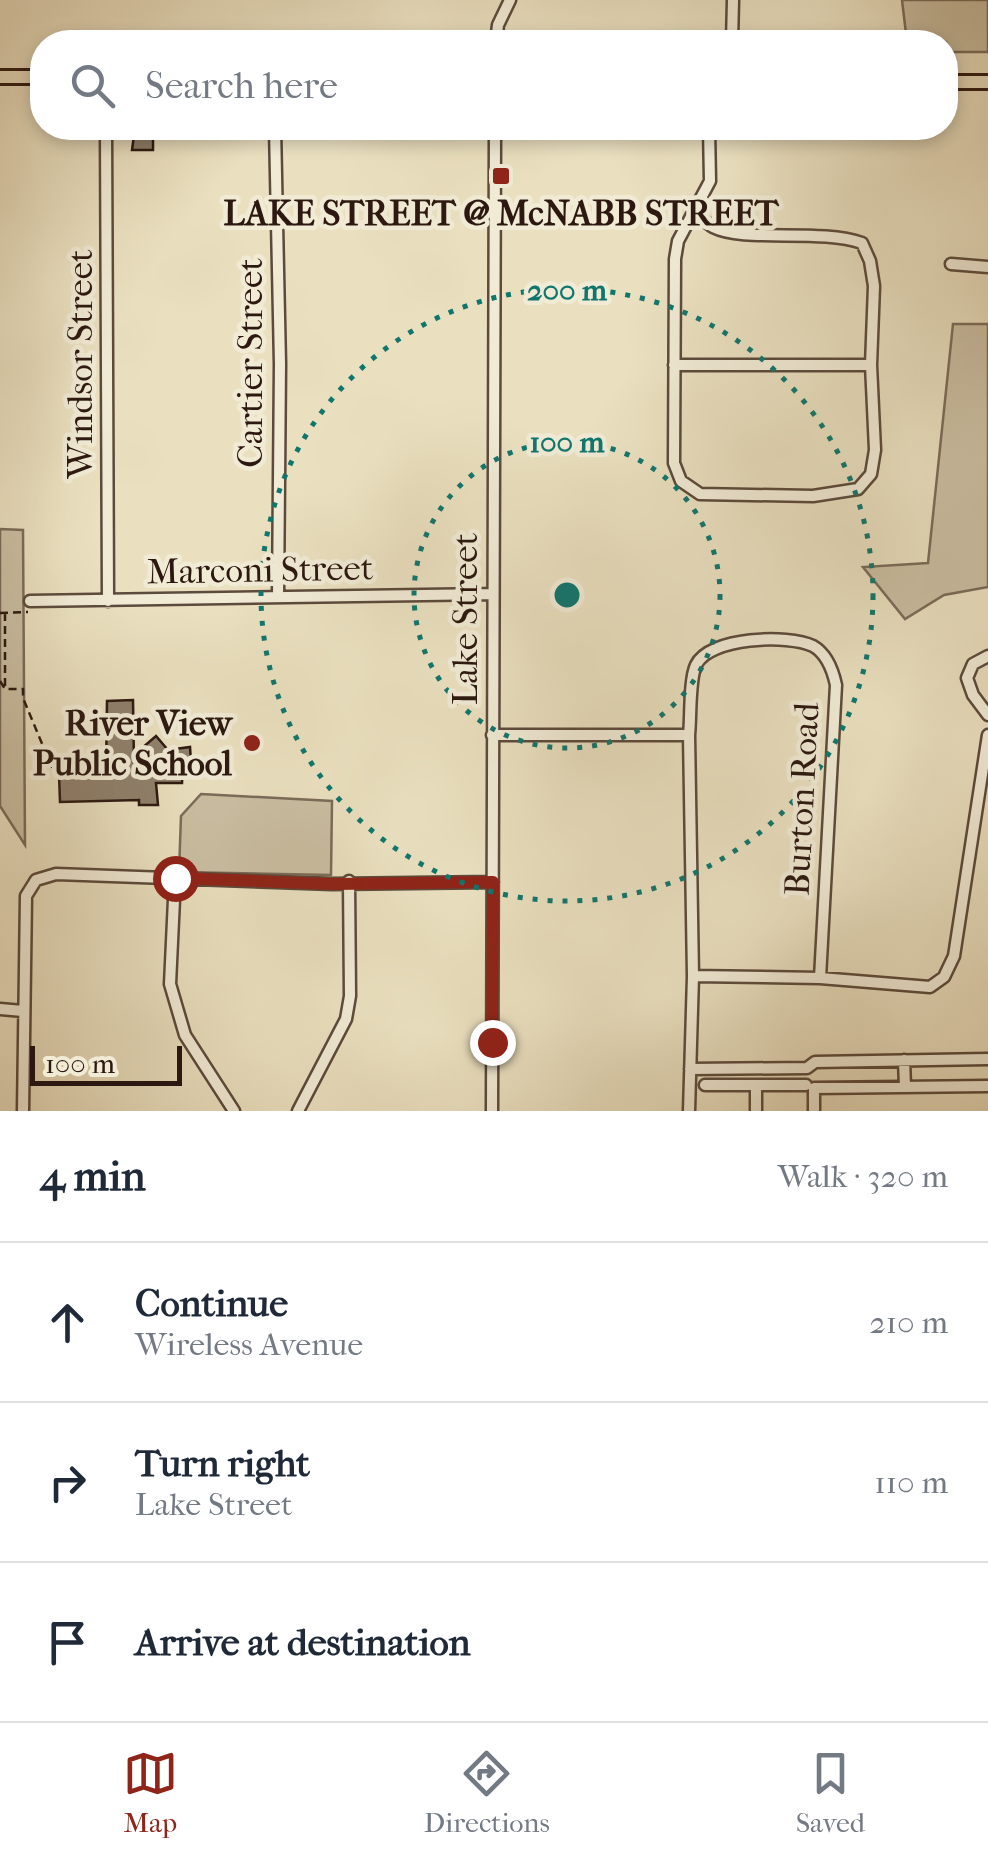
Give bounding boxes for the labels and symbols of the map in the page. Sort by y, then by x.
marker: LAKE STREET @ McNABB STREET [490,165,512,187]
place label: LAKE STREET @ McNABB STREET [224,193,780,234]
street label: Windsor Street [60,249,101,479]
street label: Cartier Street [230,258,271,468]
text: 200 m [527,273,608,308]
text: 100 m [529,425,606,460]
street label: Lake Street [445,532,486,705]
street label: Marconi Street [146,548,374,592]
centre of rings [549,577,585,613]
street label: Burton Road [776,700,828,897]
place label: River View Public School [33,703,234,784]
marker: River View Public School [241,732,263,754]
route start [153,856,199,902]
route end [470,1020,516,1066]
scale bar [30,1041,182,1086]

